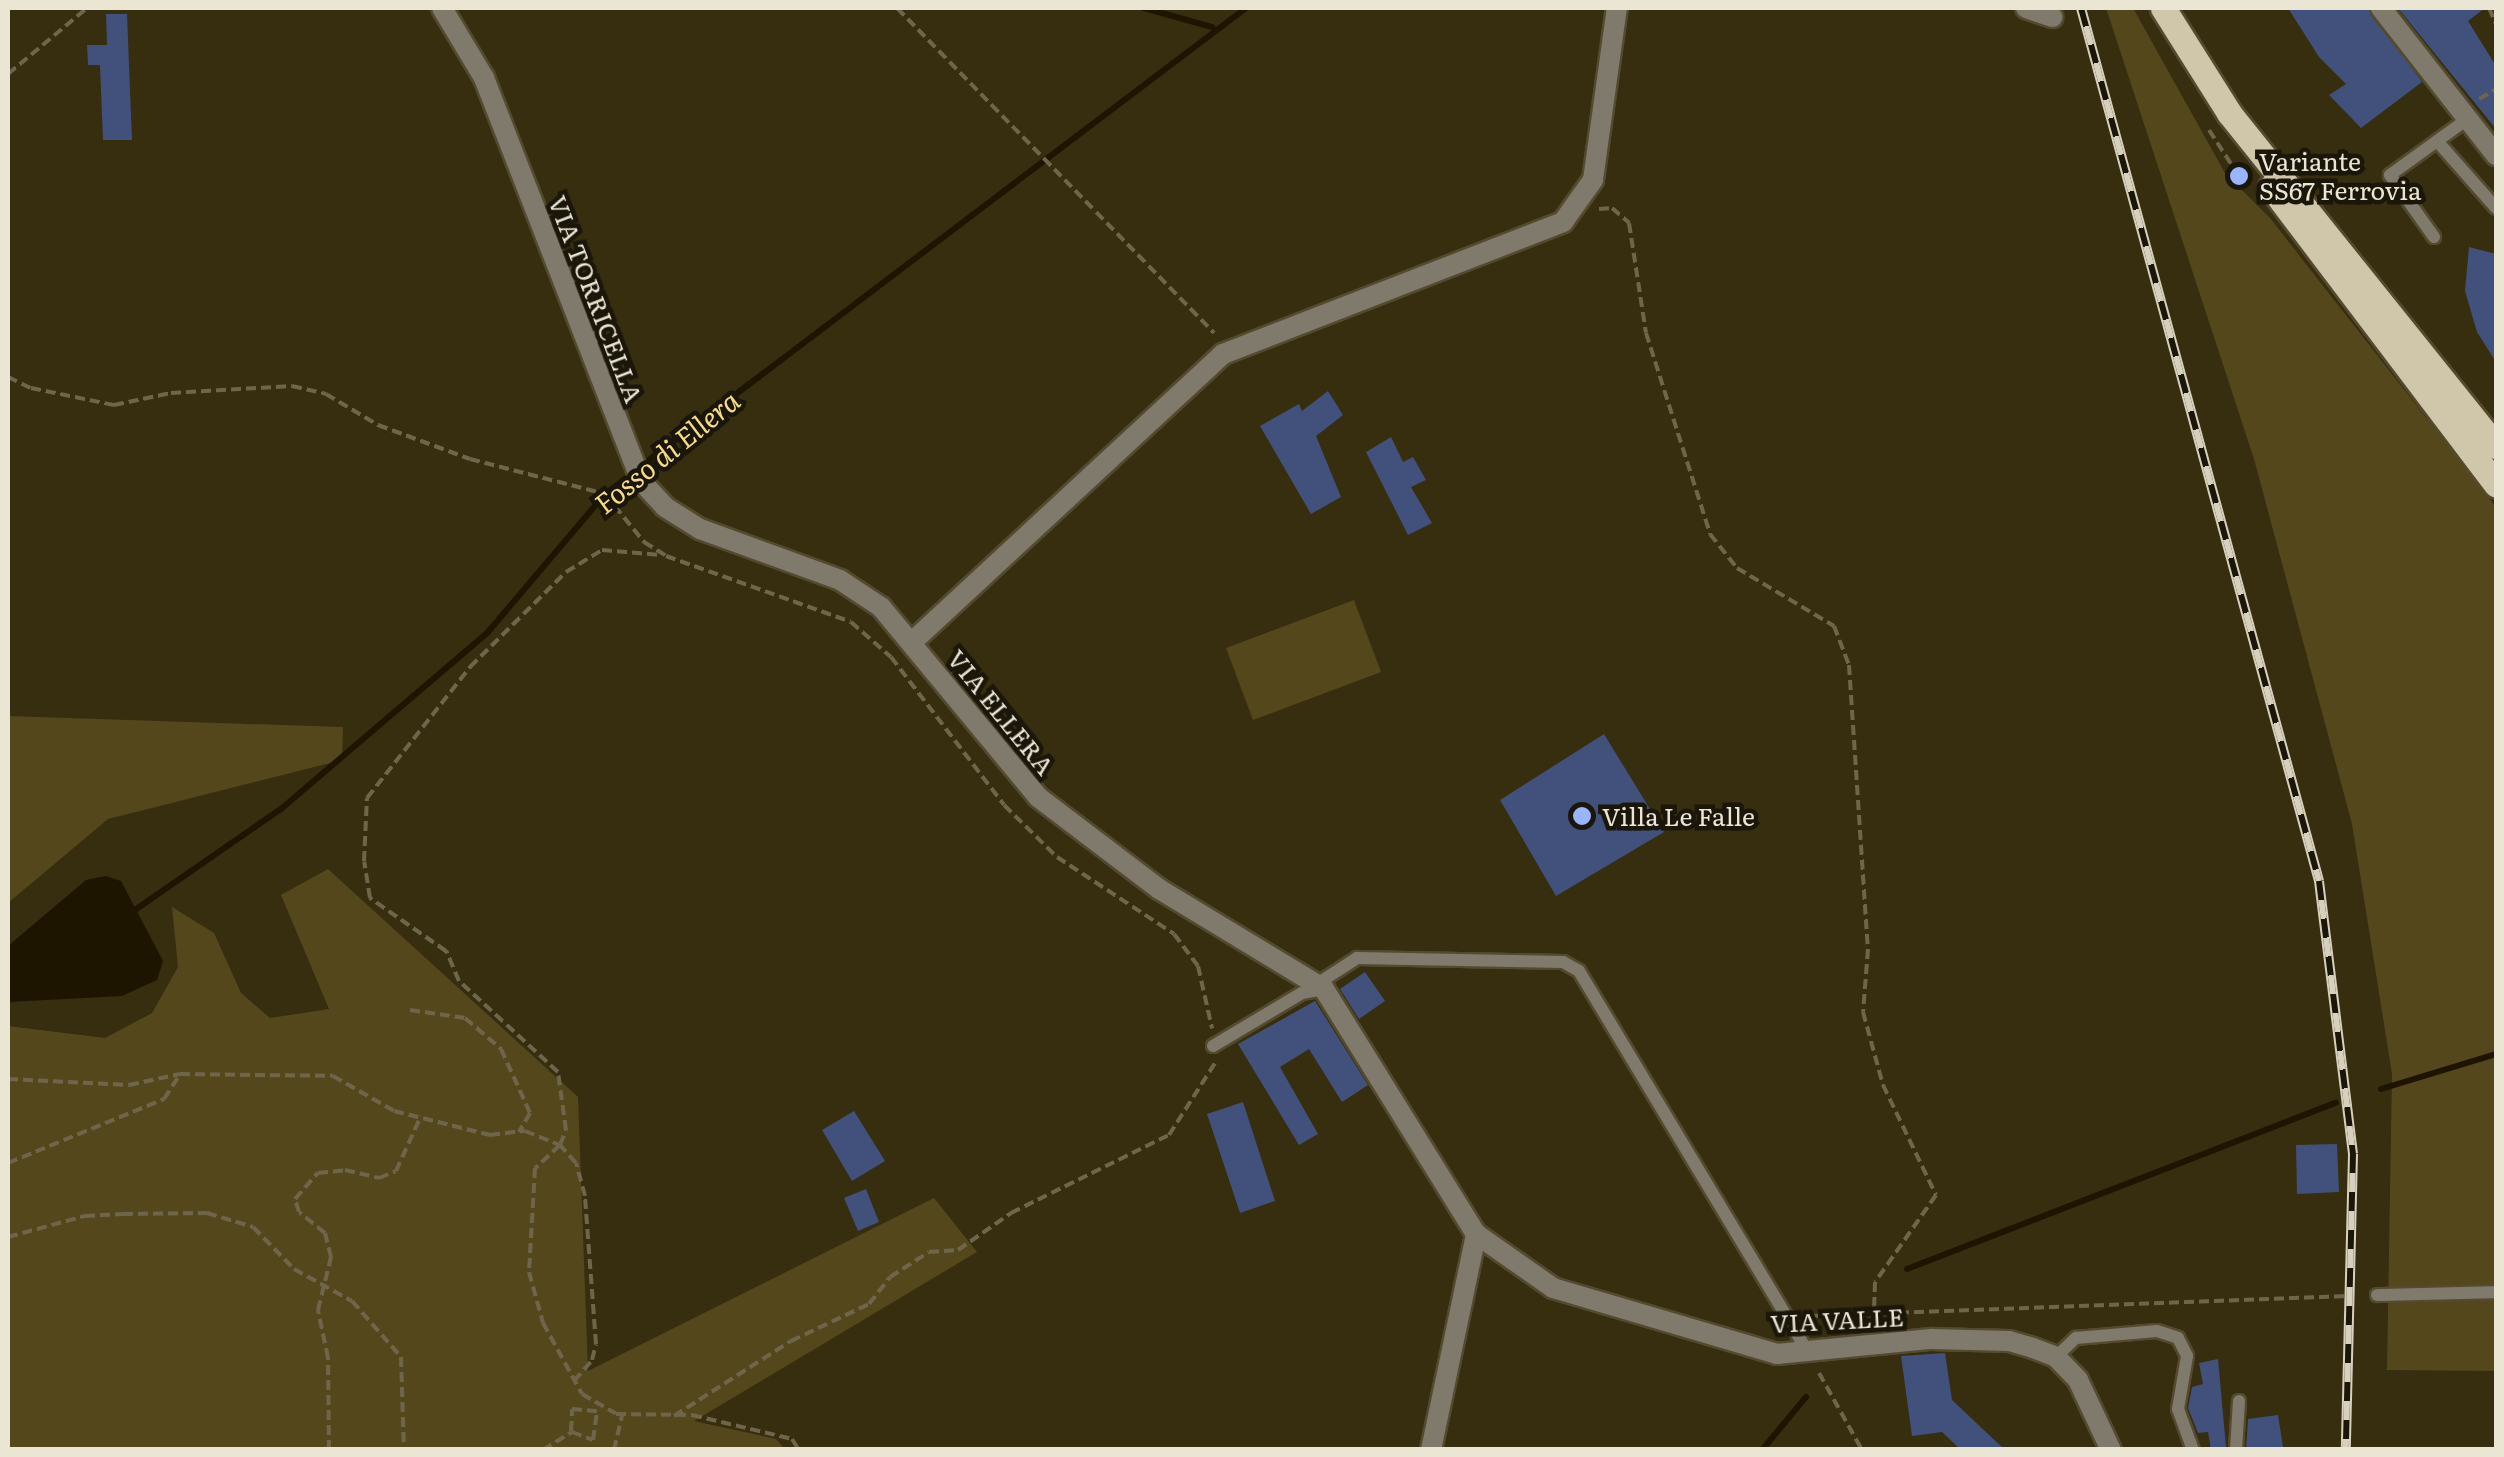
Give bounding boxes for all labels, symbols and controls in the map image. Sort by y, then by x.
place label: Variante SS67 Ferrovia [2259,147,2421,206]
marker: Variante SS67 Ferrovia [2228,165,2250,187]
street label: VIA TORRICELLA [543,191,649,407]
water label: Fosso di Ellera [587,382,745,520]
street label: VIA ELLERA [941,643,1061,781]
place label: Villa Le Falle [1602,801,1755,831]
marker: Villa Le Falle [1571,805,1593,827]
street label: VIA VALLE [1770,1302,1904,1338]

